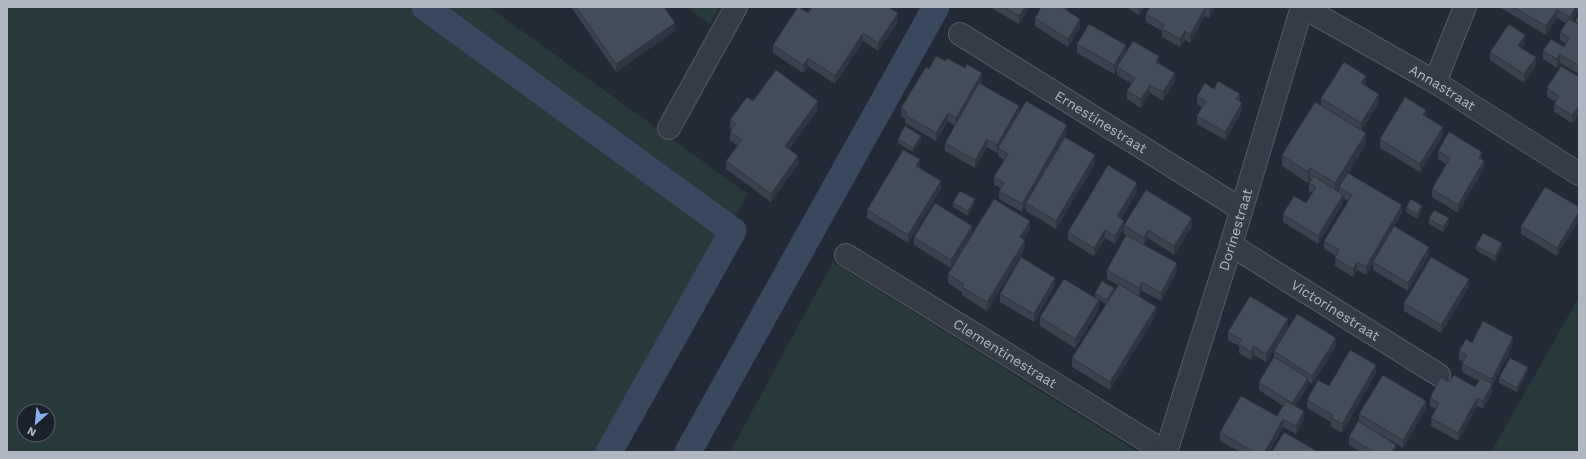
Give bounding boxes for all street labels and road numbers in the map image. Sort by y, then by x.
street label: Annastraat [1407,61,1479,114]
street label: Ernestinestraat [1052,87,1150,156]
street label: Dorinestraat [1215,187,1255,273]
street label: Victorinestraat [1288,277,1383,344]
street label: Clementinestraat [950,315,1060,391]

